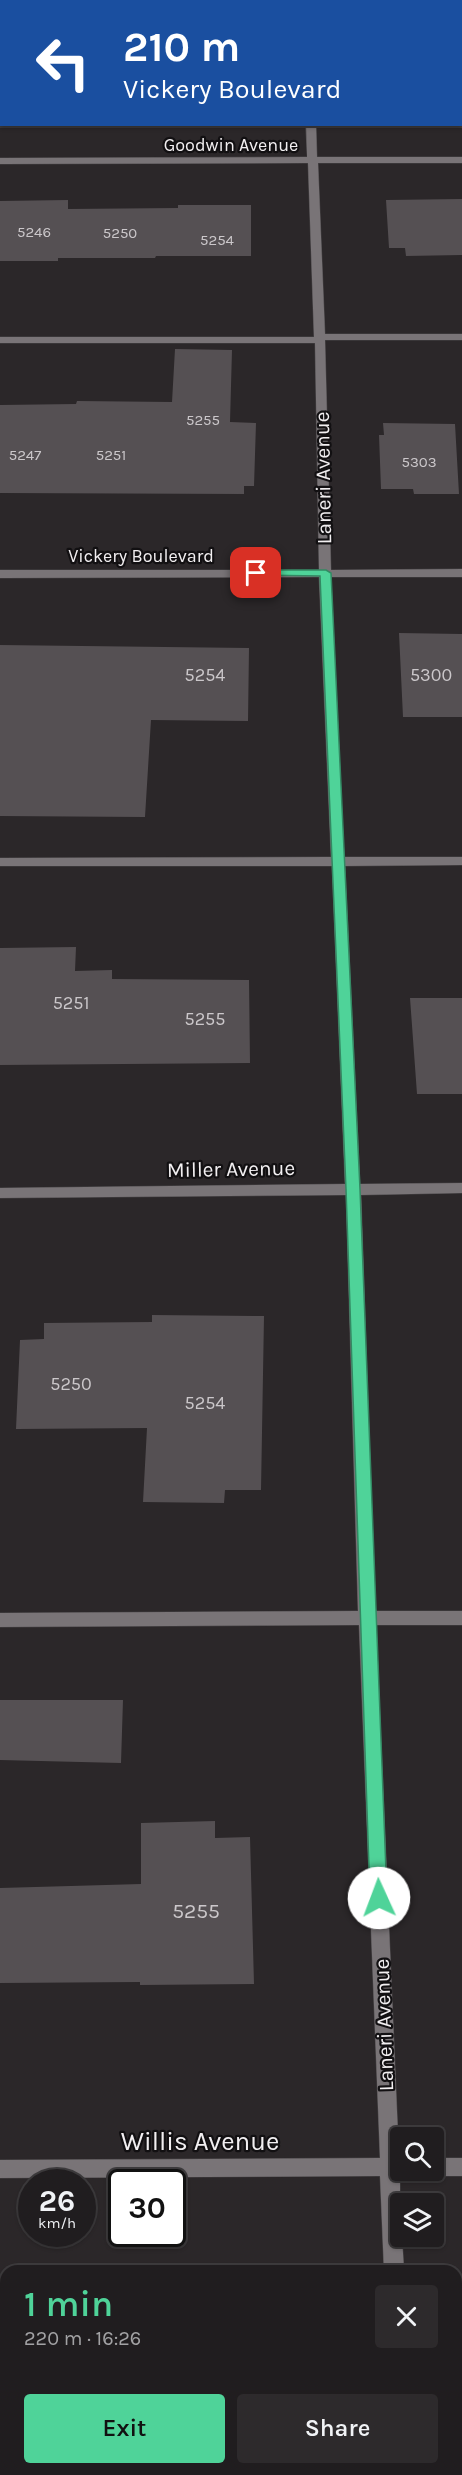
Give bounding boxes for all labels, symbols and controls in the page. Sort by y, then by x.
text: 210 m [123,22,240,72]
icon: left [24,24,102,102]
text: Vickery Boulevard [123,73,341,105]
street label: Goodwin Avenue [164,134,298,156]
house number: 5246 [17,223,51,241]
house number: 5250 [103,224,137,242]
house number: 5254 [200,231,235,249]
house number: 5255 [186,411,220,429]
street label: Laneri Avenue [310,411,336,545]
house number: 5247 [9,446,41,464]
house number: 5251 [96,446,126,464]
house number: 5303 [401,453,437,471]
street label: Vickery Boulevard [68,545,214,567]
pin [230,547,281,598]
icon: arrive [239,556,272,589]
house number: 5254 [185,664,225,686]
house number: 5300 [410,664,452,686]
house number: 5251 [53,992,89,1014]
house number: 5255 [185,1008,225,1030]
street label: Miller Avenue [167,1156,295,1182]
house number: 5250 [50,1373,92,1395]
house number: 5254 [185,1392,225,1414]
position arrow [347,1866,411,1930]
house number: 5255 [172,1899,220,1923]
street label: Laneri Avenue [370,1958,398,2092]
street label: Willis Avenue [121,2126,279,2157]
map controls [390,2127,444,2247]
button: search [390,2127,444,2181]
speed limit sign: 30 [108,2169,186,2247]
text: 26 [39,2183,75,2219]
button: layers [390,2193,444,2247]
text: km/h [38,2214,76,2232]
text: 1 min [24,2283,113,2325]
button: close [375,2285,438,2348]
text: 220 m · 16:26 [24,2327,141,2350]
button: Exit [24,2394,225,2463]
button: Share [237,2394,438,2463]

